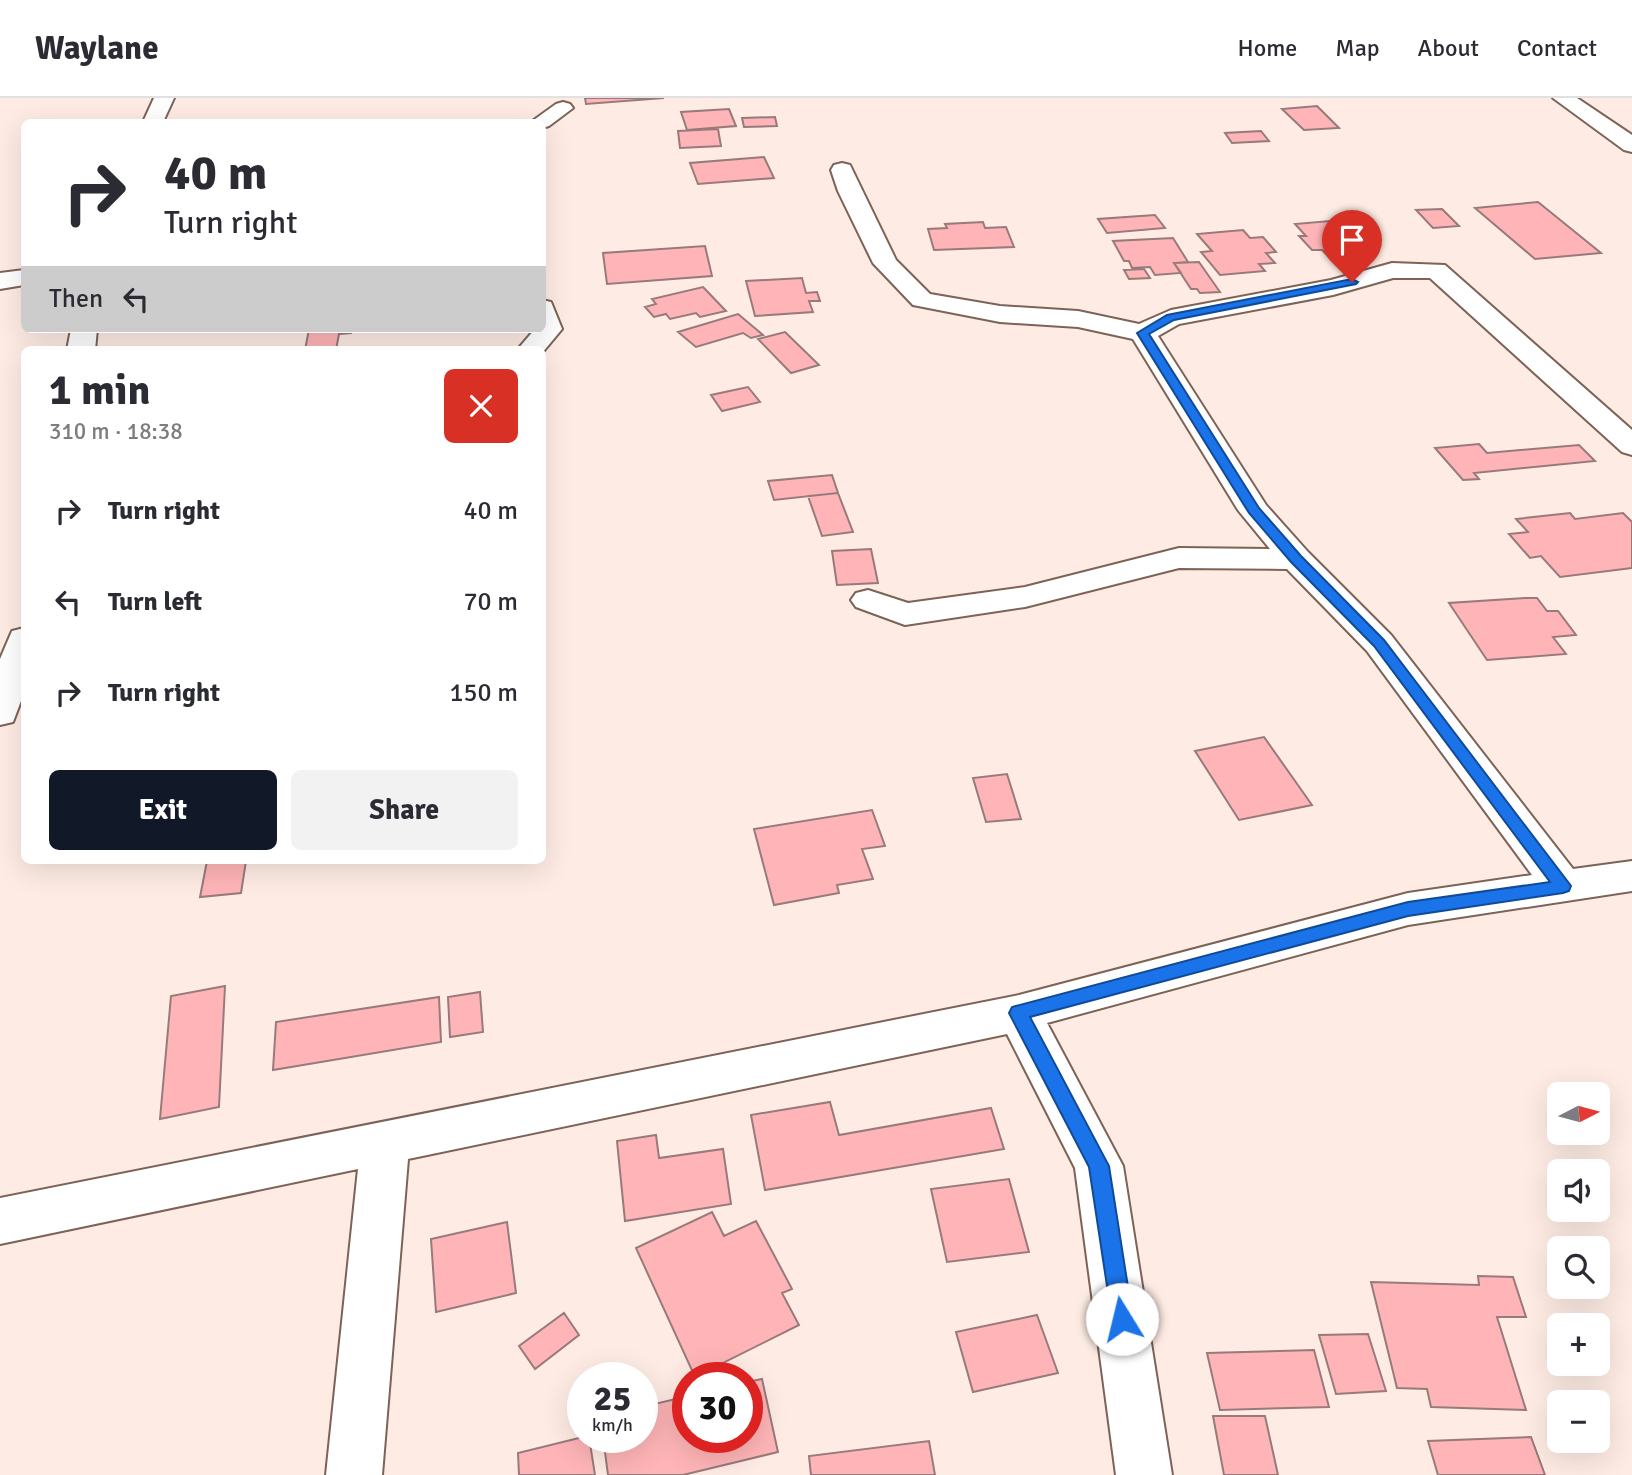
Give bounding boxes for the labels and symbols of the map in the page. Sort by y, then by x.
pin [1322,210,1382,282]
north arrow [1547,1082,1610,1144]
position arrow [1085,1282,1159,1356]
speed limit sign: 30 [672,1362,763,1453]

